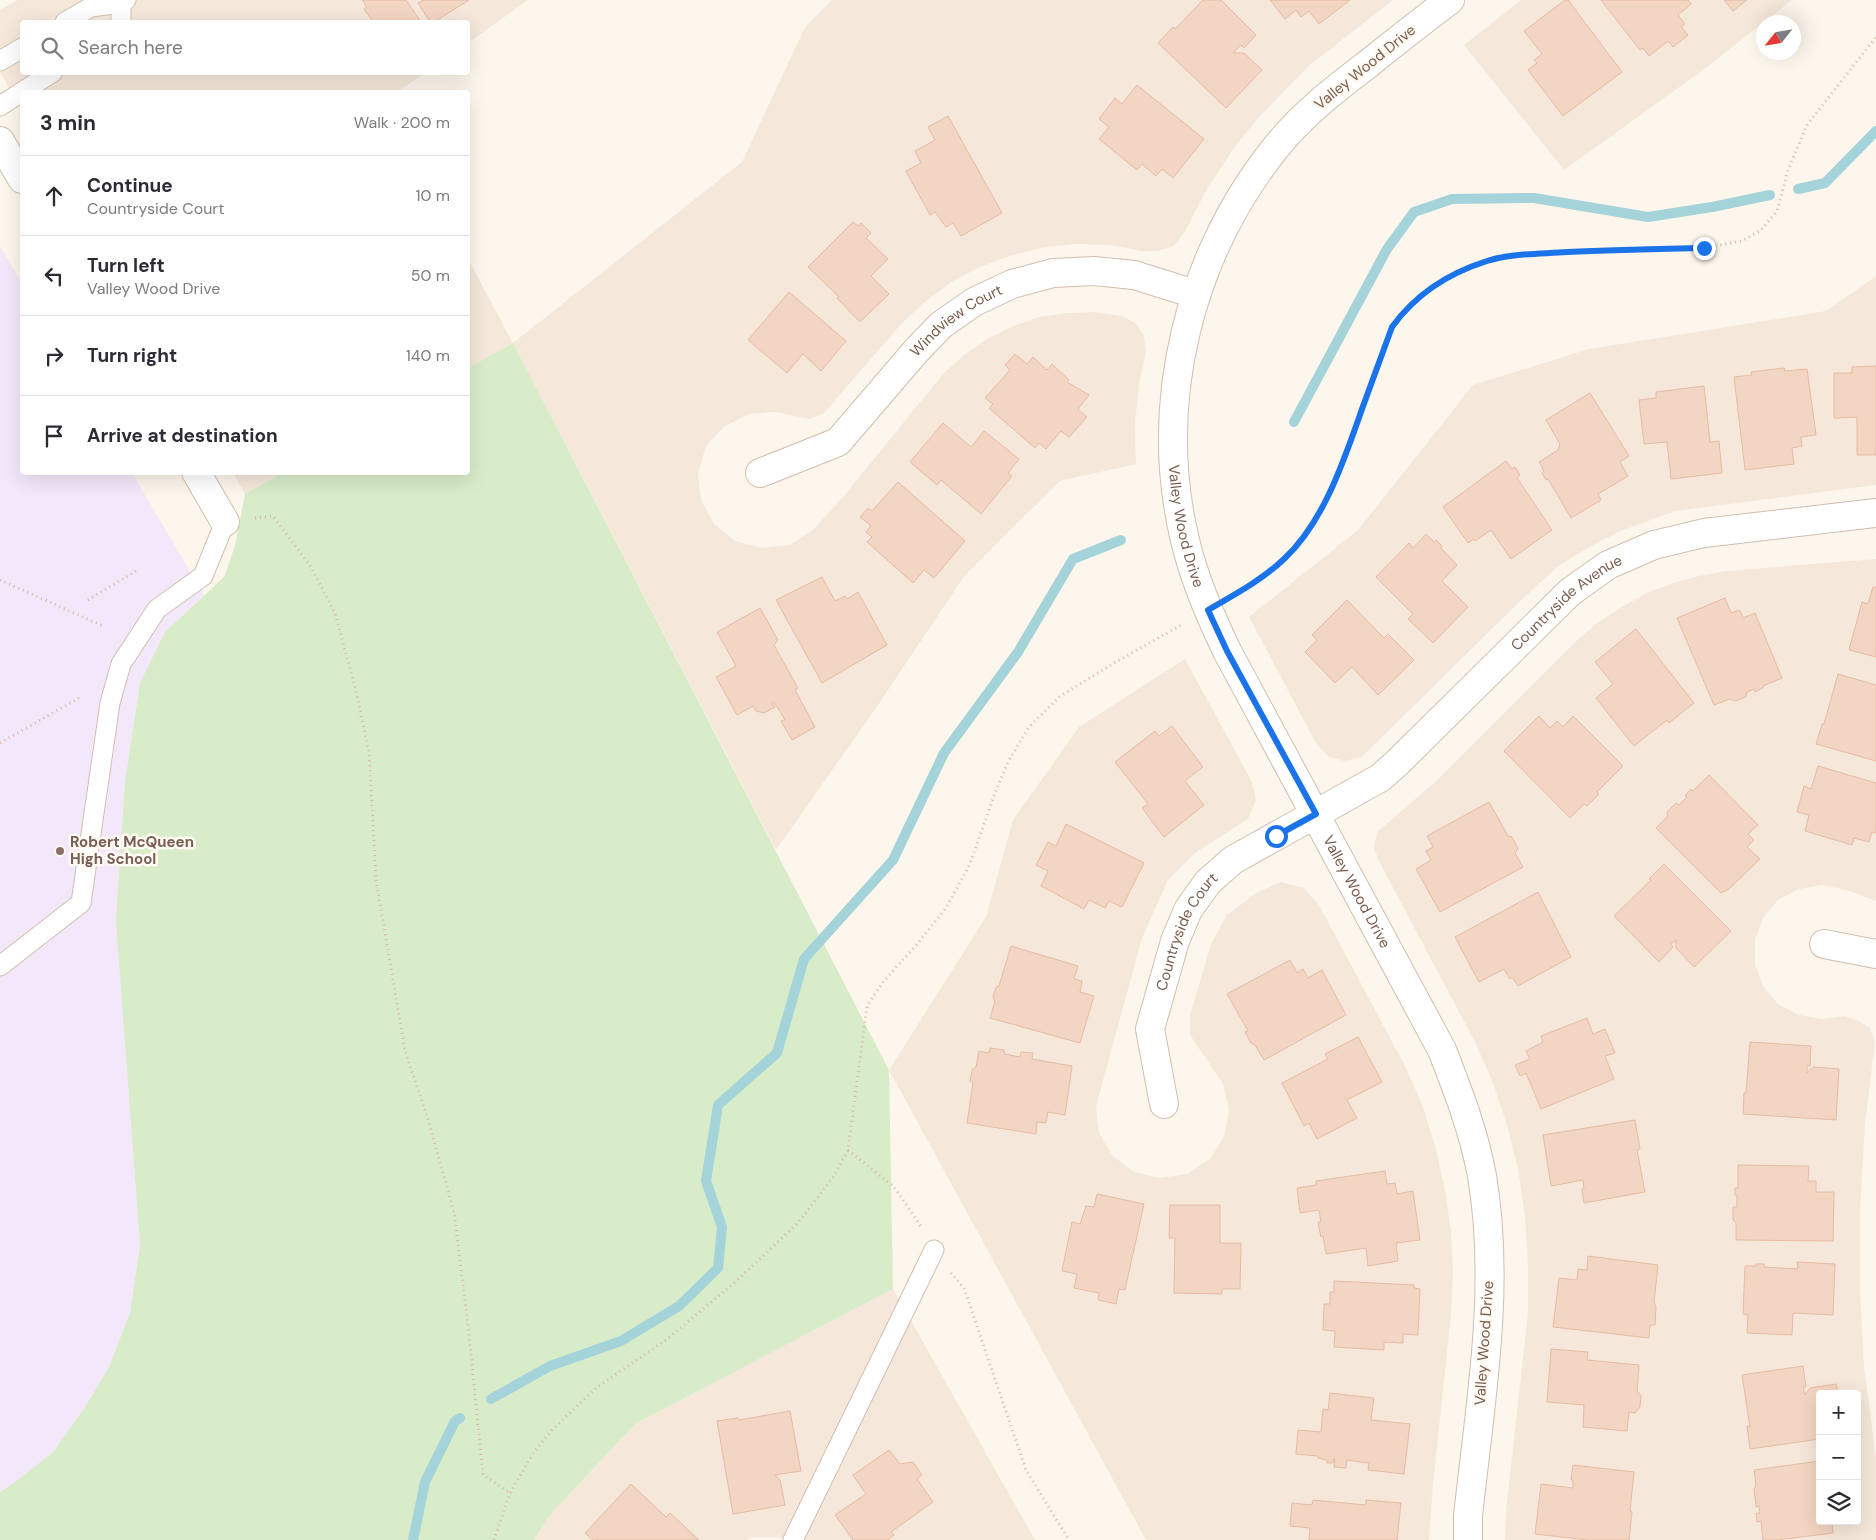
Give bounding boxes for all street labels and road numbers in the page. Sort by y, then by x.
street label: Valley Wood Drive [1310,20,1420,114]
street label: Windview Court [906,280,1006,361]
street label: Valley Wood Drive [1164,464,1209,590]
street label: Countryside Avenue [1506,550,1625,655]
street label: Valley Wood Drive [1318,832,1395,952]
street label: Countryside Court [1151,868,1222,993]
street label: Valley Wood Drive [1470,1280,1498,1406]

